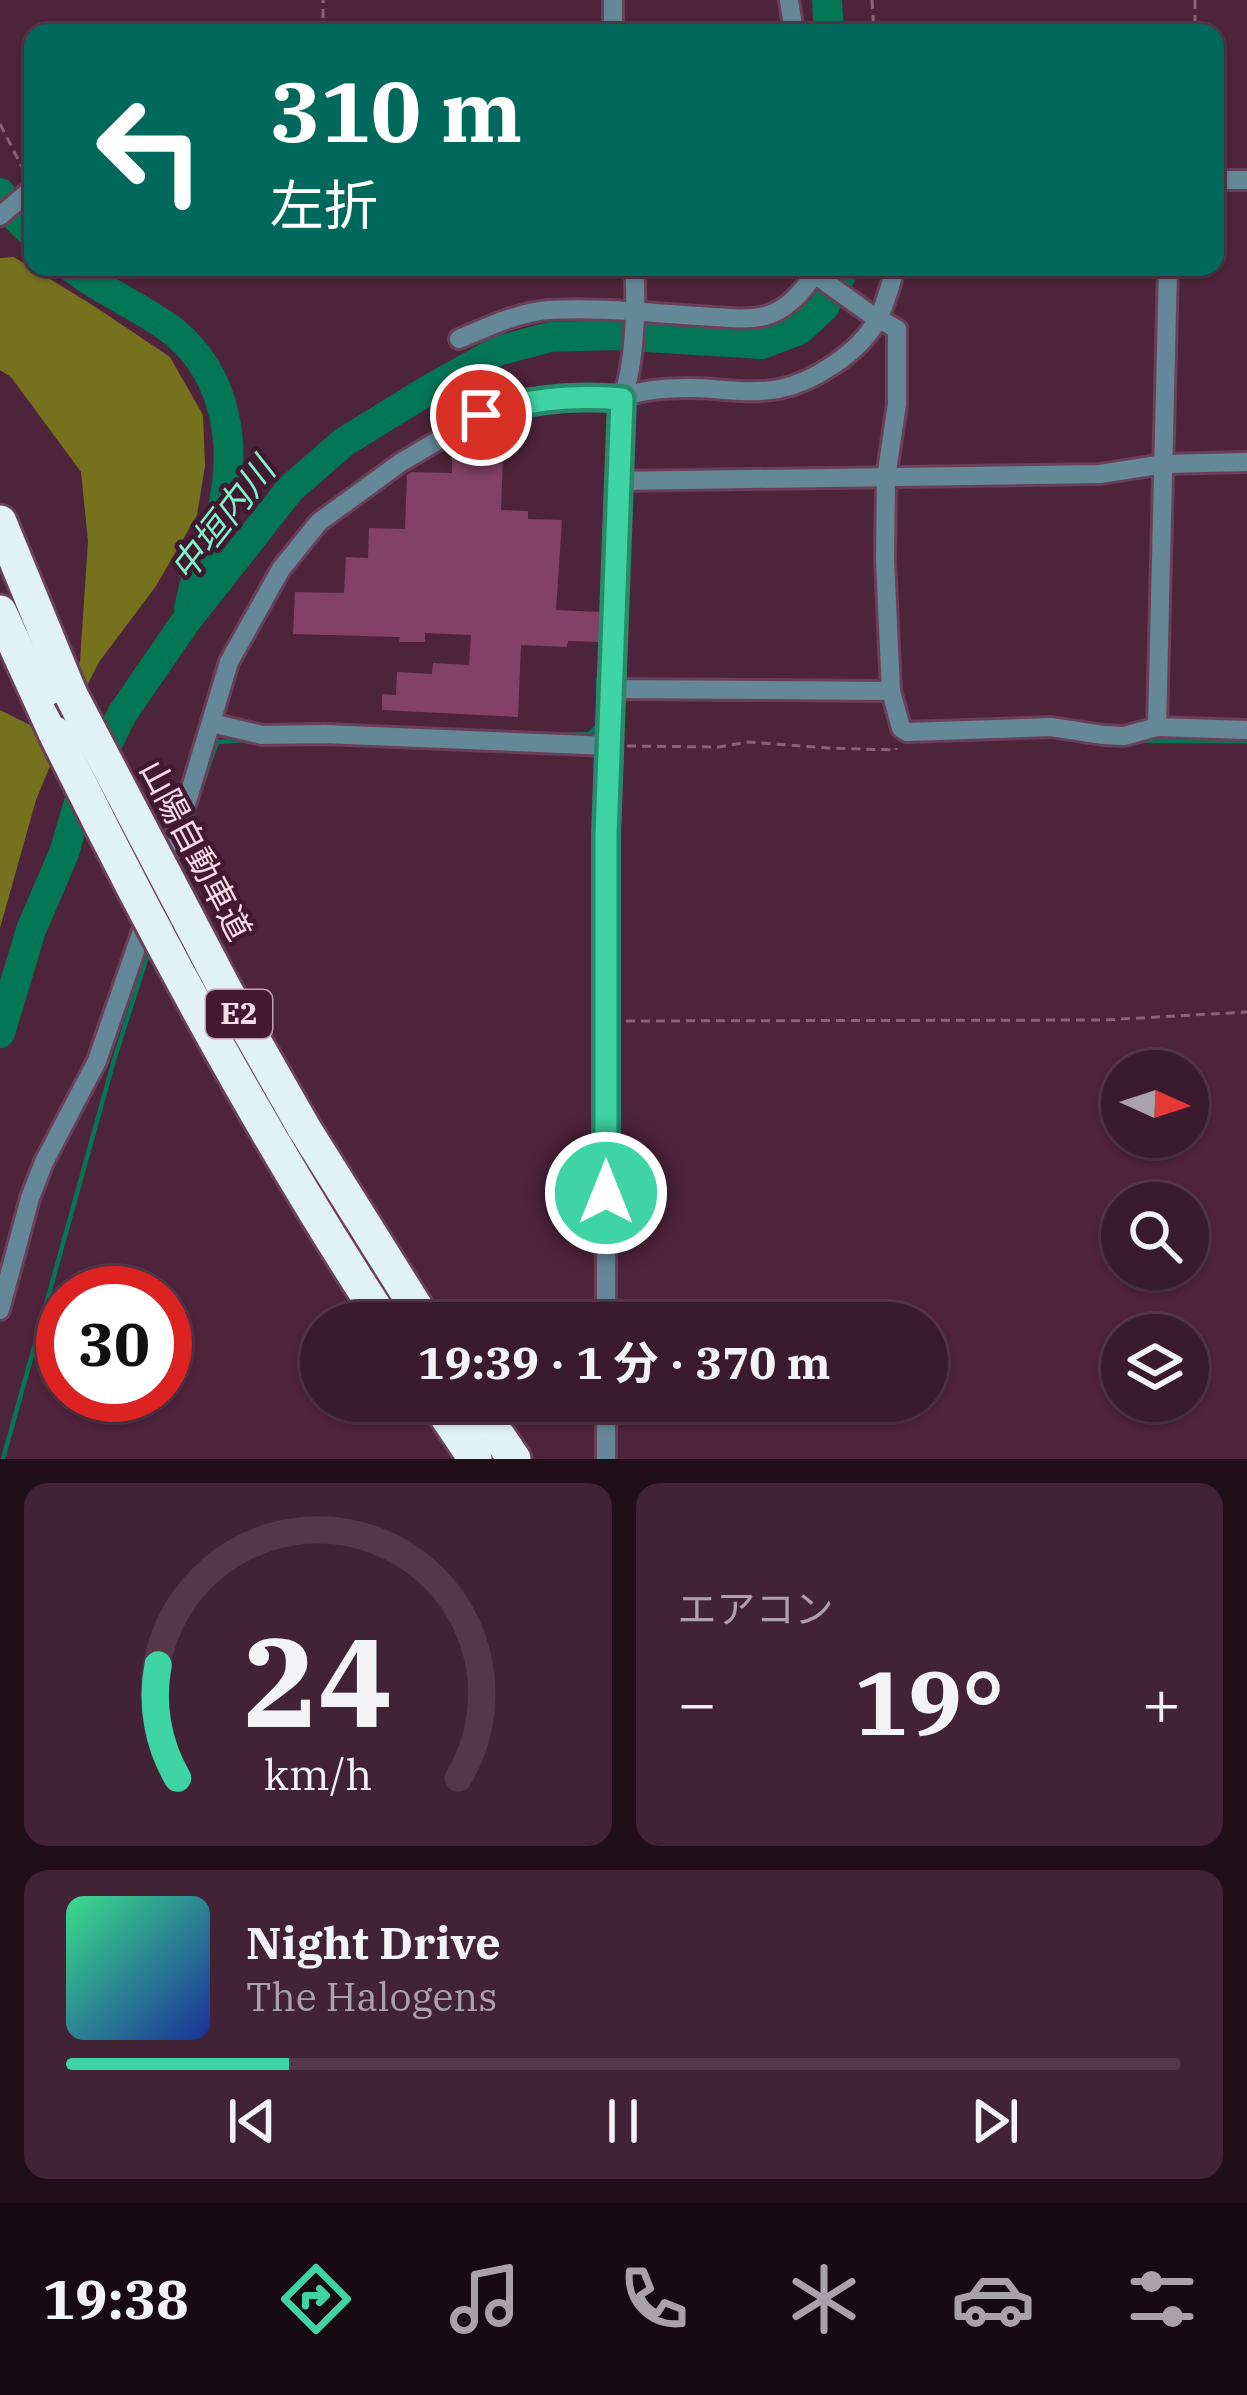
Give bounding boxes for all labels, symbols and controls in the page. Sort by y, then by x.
text: 310 m [270,56,522,165]
icon: left [72,72,228,228]
text: 左折 [270,170,378,240]
pin [430,364,532,466]
icon: arrive [448,382,514,448]
water label: 中垣内川 [159,444,287,590]
street label: 山陽自動車道 [131,752,262,947]
road number: E2 [206,990,272,1038]
north arrow [1101,1050,1209,1158]
map controls [1101,1050,1209,1422]
position arrow [543,1130,669,1256]
button: search [1101,1182,1209,1290]
speed limit sign: 30 [36,1266,192,1422]
button: layers [1101,1314,1209,1422]
text: 19:39 · 1 分 · 370 m [417,1333,831,1391]
text: エアコン [678,1583,834,1634]
text: 24 [243,1599,393,1761]
text: 19° [854,1643,1004,1760]
text: − [678,1659,717,1745]
text: + [1141,1659,1181,1745]
text: km/h [264,1745,372,1801]
text: Night Drive [246,1913,501,1971]
text: The Halogens [246,1971,497,2022]
icon: previous [219,2088,285,2154]
icon: pause [590,2088,656,2154]
icon: next [962,2088,1028,2154]
icon: directions [274,2257,358,2341]
icon: music [443,2257,527,2341]
icon: phone [612,2257,696,2341]
icon: climate [782,2257,866,2341]
icon: car [951,2257,1035,2341]
icon: filters [1120,2257,1204,2341]
text: 19:38 [43,2264,189,2334]

